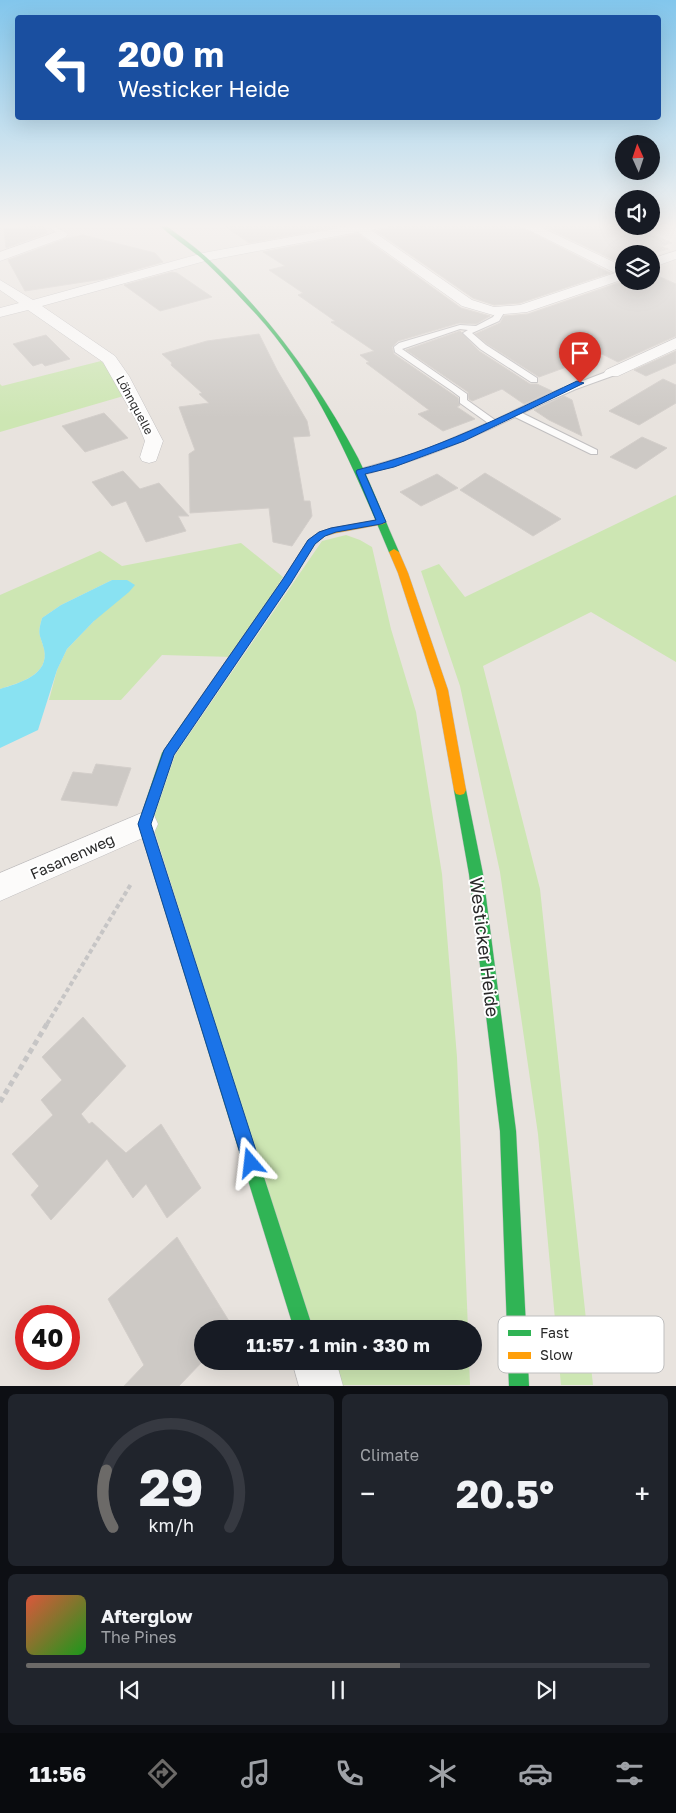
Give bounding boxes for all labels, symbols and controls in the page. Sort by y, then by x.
text: 200 m [118,33,224,75]
icon: left [35,35,100,100]
text: Westicker Heide [118,75,290,102]
north arrow [615,135,660,180]
map controls [615,135,660,290]
button: sound [615,190,660,235]
button: layers [615,245,660,290]
pin [559,332,601,383]
icon: arrive [566,339,594,367]
street label: Löhnquelle [113,373,157,437]
street label: Fasanenweg [27,829,117,883]
street label: Westicker Heide [466,876,504,1018]
position arrow [224,1136,276,1188]
speed limit sign: 40 [15,1305,80,1370]
legend [498,1316,664,1373]
text: Fast [540,1324,569,1341]
text: 11:57 · 1 min · 330 m [246,1333,430,1356]
text: Slow [540,1346,573,1363]
text: Climate [360,1445,419,1465]
text: 29 [139,1455,203,1517]
text: 20.5° [456,1471,554,1516]
text: − [360,1477,375,1510]
text: + [635,1477,650,1510]
text: km/h [148,1514,194,1536]
text: Afterglow [101,1604,192,1627]
text: The Pines [101,1627,176,1647]
icon: previous [116,1676,144,1704]
icon: pause [324,1676,352,1704]
icon: next [532,1676,560,1704]
icon: directions [145,1756,180,1791]
icon: music [238,1756,273,1791]
icon: phone [332,1756,367,1791]
icon: climate [425,1756,460,1791]
icon: car [518,1756,553,1791]
icon: filters [612,1756,647,1791]
text: 11:56 [29,1760,86,1787]

